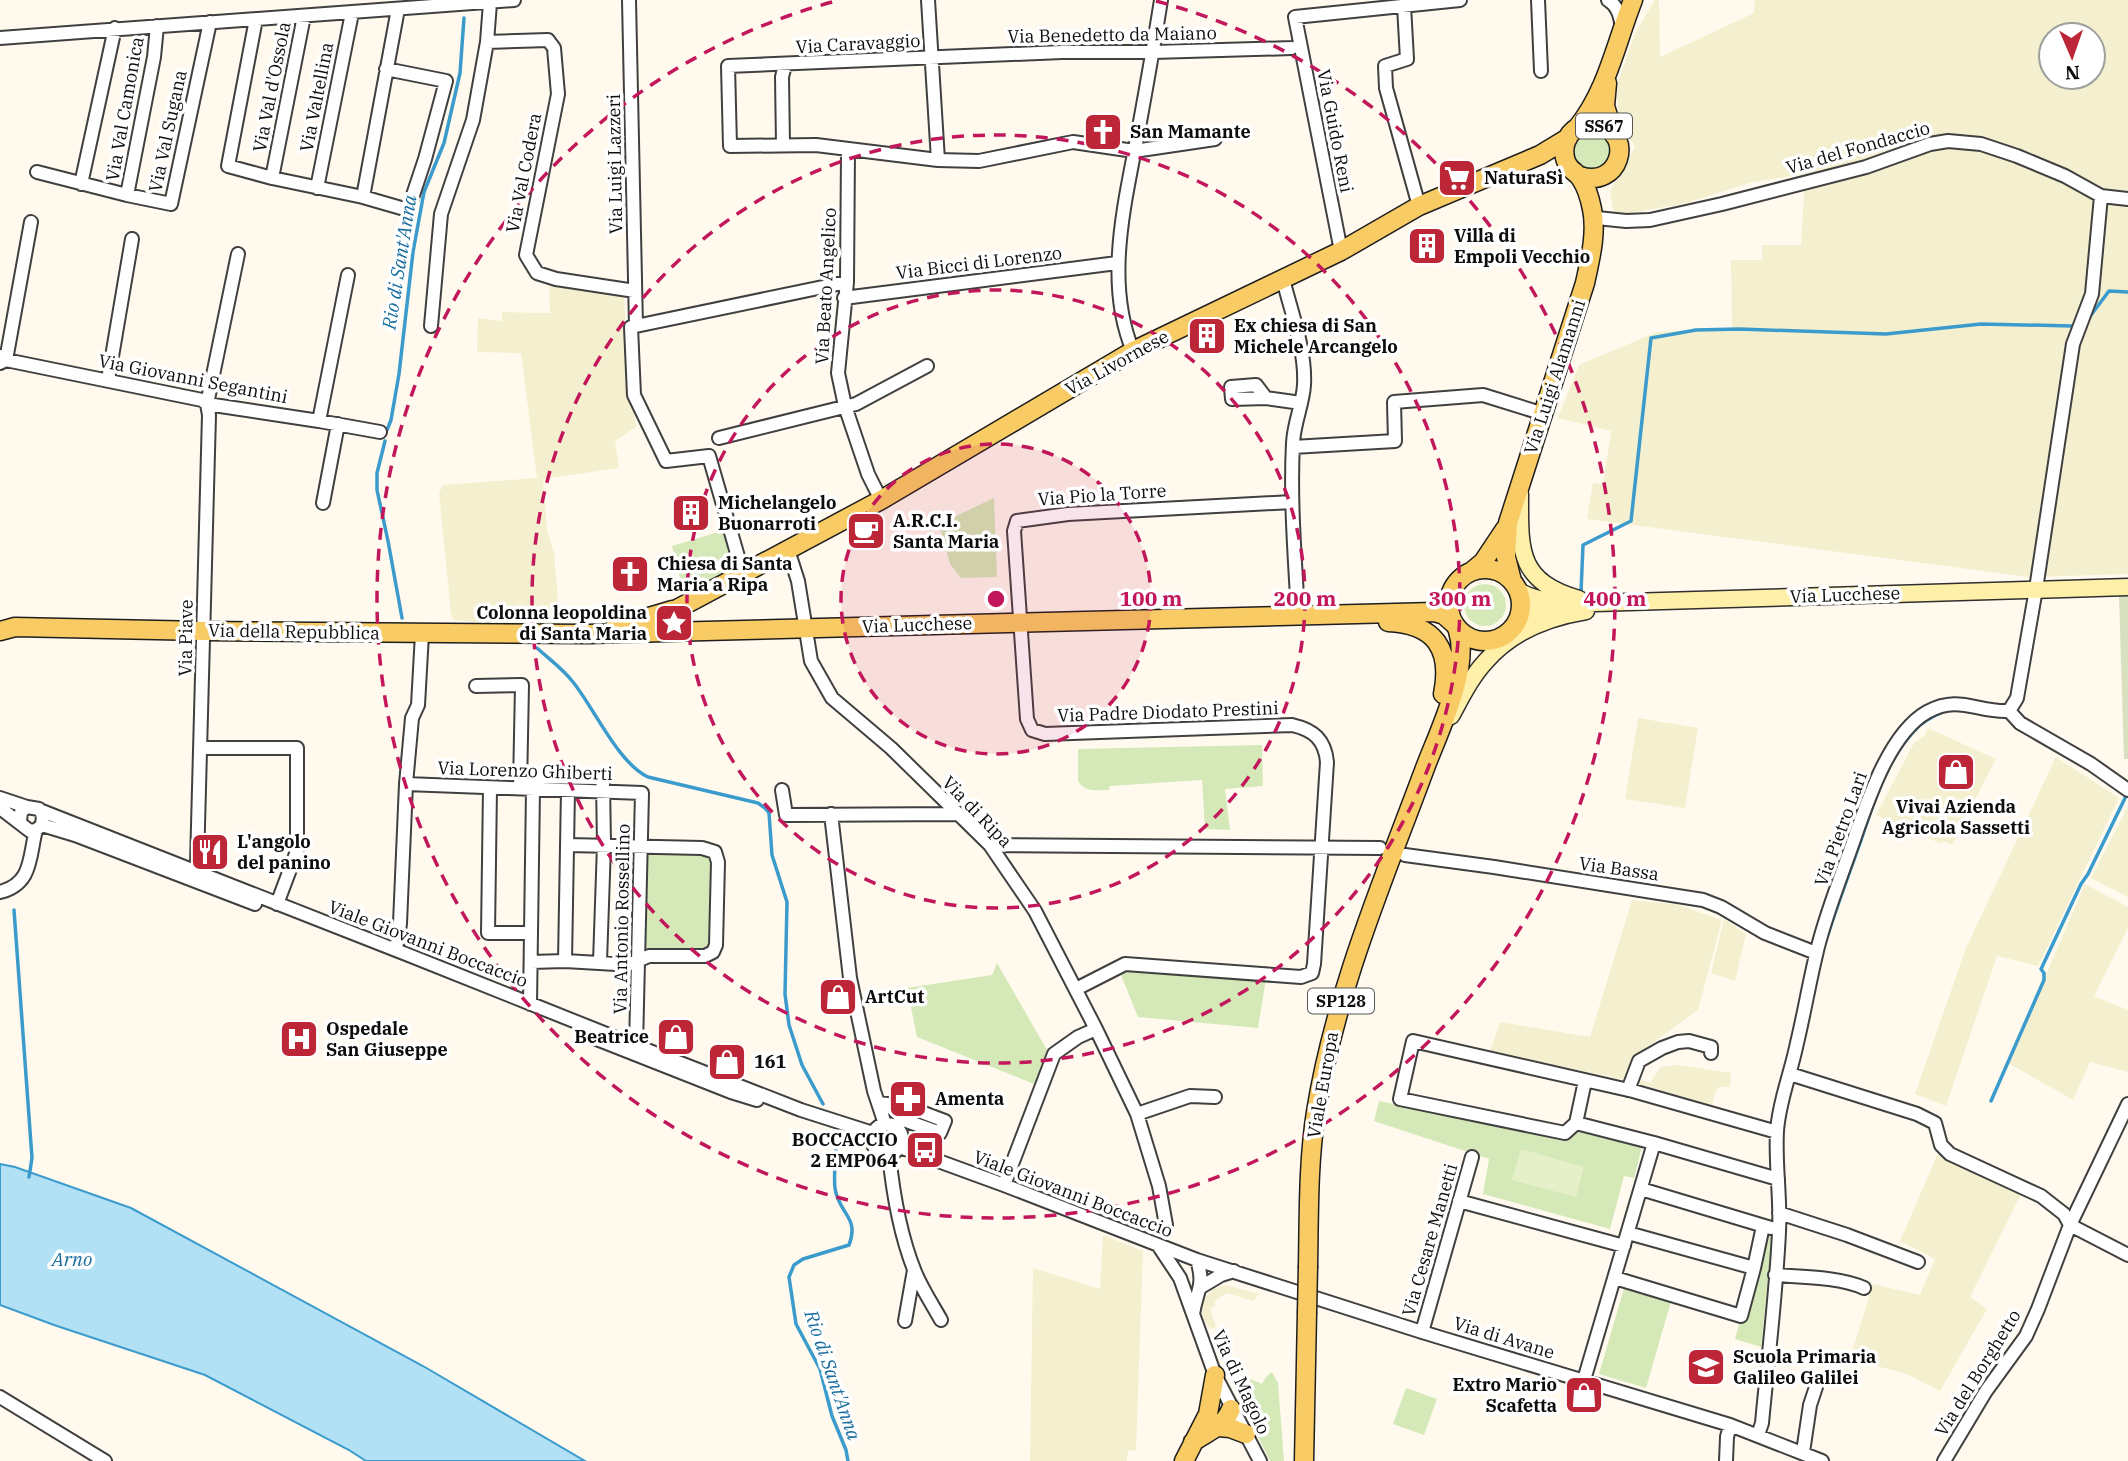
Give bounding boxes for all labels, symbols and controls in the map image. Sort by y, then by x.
street label: Via Val d'Ossola [248,20,295,154]
street label: Via Benedetto da Maiano [1007,21,1217,48]
north arrow [2037,21,2107,91]
street label: Via Caravaggio [795,29,921,58]
street label: Via Val Camonica [100,35,149,183]
street label: Via Valtellina [295,40,338,154]
text: N [2065,61,2081,85]
street label: Via Guido Reni [1312,67,1359,195]
street label: Via Val Sugana [143,68,192,194]
street label: Via Luigi Lazzeri [602,93,627,234]
street label: Via Val Codera [501,111,546,235]
church icon: San Mamante [1082,111,1124,153]
road number: SS67 [1576,114,1632,138]
street label: Via del Fondaccio [1783,116,1932,179]
place label: San Mamante [1130,120,1251,143]
supermarket icon: NaturaSì [1436,157,1478,199]
place label: NaturaSì [1484,166,1563,189]
water label: Rio di Sant'Anna [376,192,422,332]
street label: Via Beato Angelico [810,207,841,365]
place label: Villa di Empoli Vecchio [1454,224,1590,268]
building icon: Villa di Empoli Vecchio [1406,225,1448,267]
street label: Via Bicci di Lorenzo [895,241,1063,284]
street label: Via Luigi Alamanni [1519,296,1590,457]
place label: Ex chiesa di San Michele Arcangelo [1234,314,1398,358]
building icon: Ex chiesa di San Michele Arcangelo [1186,315,1228,357]
street label: Via Livornese [1061,325,1173,400]
street label: Via Giovanni Segantini [96,349,290,408]
street label: Via Pio la Torre [1037,479,1167,510]
place label: Michelangelo Buonarroti [718,491,836,535]
building icon: Michelangelo Buonarroti [670,492,712,534]
place label: A.R.C.I. Santa Maria [893,509,999,553]
cafe icon: A.R.C.I. Santa Maria [845,510,887,552]
place label: Chiesa di Santa Maria a Ripa [657,552,793,596]
church icon: Chiesa di Santa Maria a Ripa [609,553,651,595]
street label: Via Lucchese [1789,581,1901,608]
text: 100 m [1119,584,1183,612]
text: 200 m [1273,584,1337,612]
text: 300 m [1428,584,1492,612]
text: 400 m [1583,584,1647,612]
centre of rings [984,587,1008,611]
street label: Via Piave [173,599,198,677]
place label: Colonna leopoldina di Santa Maria [476,601,647,645]
place icon: Colonna leopoldina di Santa Maria [653,602,695,644]
street label: Via Lucchese [861,611,973,638]
street label: Via della Repubblica [208,619,380,645]
street label: Via Padre Diodato Prestini [1057,696,1279,727]
shop icon: Vivai Azienda Agricola Sassetti [1935,751,1977,793]
street label: Via Lorenzo Ghiberti [437,756,613,785]
street label: Via Pietro Lari [1809,768,1872,889]
street label: Via di Ripa [938,771,1017,852]
place label: Vivai Azienda Agricola Sassetti [1882,795,2030,839]
street label: Via Antonio Rossellino [608,824,635,1014]
place label: L'angolo del panino [237,830,331,874]
restaurant icon: L'angolo del panino [189,831,231,873]
street label: Via Bassa [1578,852,1661,886]
street label: Viale Giovanni Boccaccio [325,895,531,992]
shop icon: ArtCut [817,976,859,1018]
place label: ArtCut [865,985,924,1008]
road number: SP128 [1308,988,1374,1014]
shop icon: Beatrice [655,1016,697,1058]
place label: Ospedale San Giuseppe [326,1017,448,1061]
hospital icon: Ospedale San Giuseppe [278,1018,320,1060]
place label: Beatrice [574,1025,649,1048]
street label: Viale Europa [1302,1029,1343,1140]
shop icon: 161 [706,1041,748,1083]
place label: 161 [754,1050,787,1073]
pharmacy icon: Amenta [887,1078,929,1120]
place label: Amenta [935,1087,1004,1110]
place label: BOCCACCIO 2 EMP064 [792,1128,898,1172]
bus stop icon: BOCCACCIO 2 EMP064 [904,1129,946,1171]
street label: Viale Giovanni Boccaccio [970,1145,1176,1242]
street label: Via Cesare Manetti [1397,1161,1462,1319]
water label: Arno [50,1247,92,1271]
street label: Via del Borghetto [1929,1305,2026,1440]
water label: Rio di Sant'Anna [799,1306,867,1444]
street label: Via di Avane [1451,1311,1557,1364]
street label: Via di Magolo [1207,1326,1276,1438]
place label: Scuola Primaria Galileo Galilei [1733,1345,1876,1389]
school or university icon: Scuola Primaria Galileo Galilei [1685,1346,1727,1388]
place label: Extro Mario Scafetta [1453,1373,1557,1417]
shop icon: Extro Mario Scafetta [1563,1374,1605,1416]

